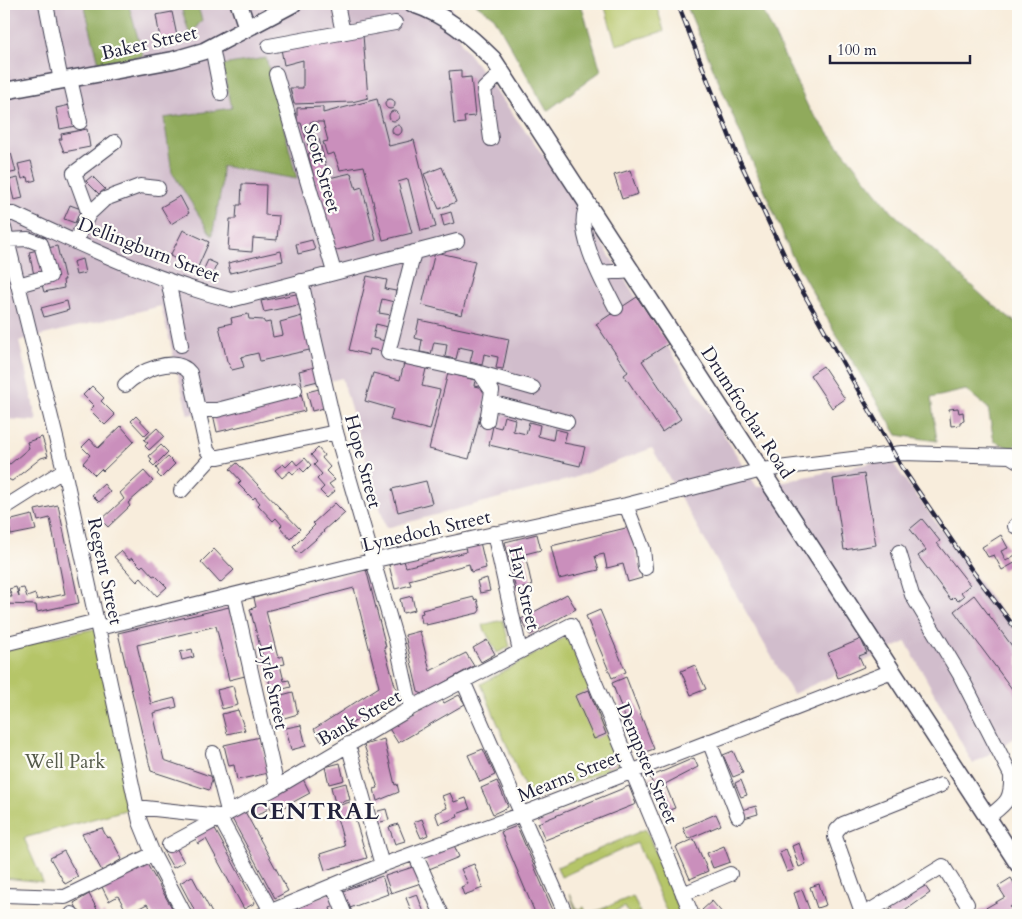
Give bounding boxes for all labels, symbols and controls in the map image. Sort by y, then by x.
street label: Baker Street [99,19,200,67]
scale bar [830,32,970,64]
text: 100 m [837,40,877,60]
street label: Scott Street [297,121,347,216]
street label: Dellingburn Street [74,211,223,289]
street label: Drumfrochar Road [695,341,800,484]
street label: Hope Street [338,412,388,511]
street label: Lynedoch Street [359,504,493,558]
street label: Regent Street [81,515,129,627]
street label: Hay Street [502,544,546,633]
street label: Lyle Street [251,643,295,732]
street label: Bank Street [313,683,406,752]
street label: Dempster Street [610,699,684,828]
street label: Mearns Street [514,743,625,809]
park label: Well Park [24,749,106,775]
district label: CENTRAL [250,795,380,828]

